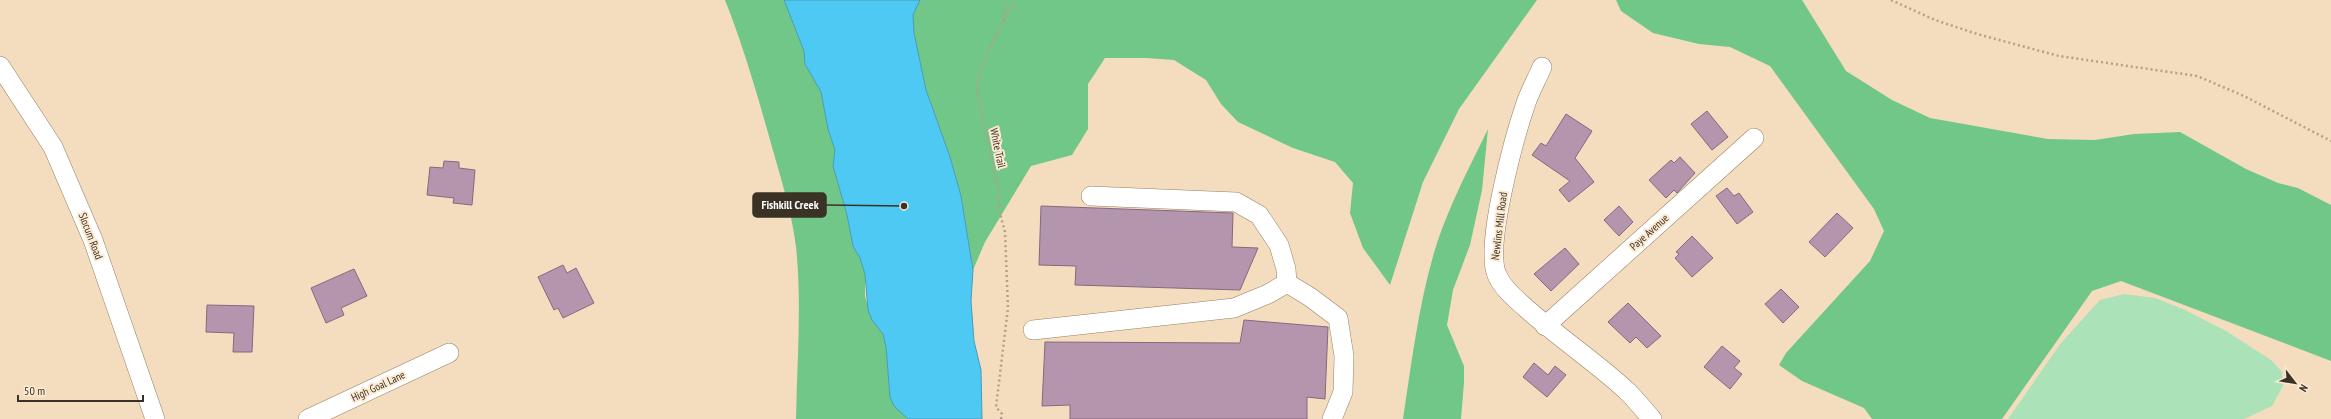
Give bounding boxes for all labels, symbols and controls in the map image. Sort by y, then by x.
street label: White Trail [987,127,1009,170]
street label: Newlins Mill Road [1488,191,1510,261]
callout: Fishkill Creek [753,193,826,217]
text: Fishkill Creek [761,197,819,212]
street label: Slocum Road [76,211,106,262]
street label: Paye Avenue [1627,211,1672,253]
north arrow [2275,363,2315,403]
street label: High Goal Lane [349,367,408,405]
scale bar [18,377,143,403]
text: N [2296,382,2311,394]
text: 50 m [24,383,45,398]

